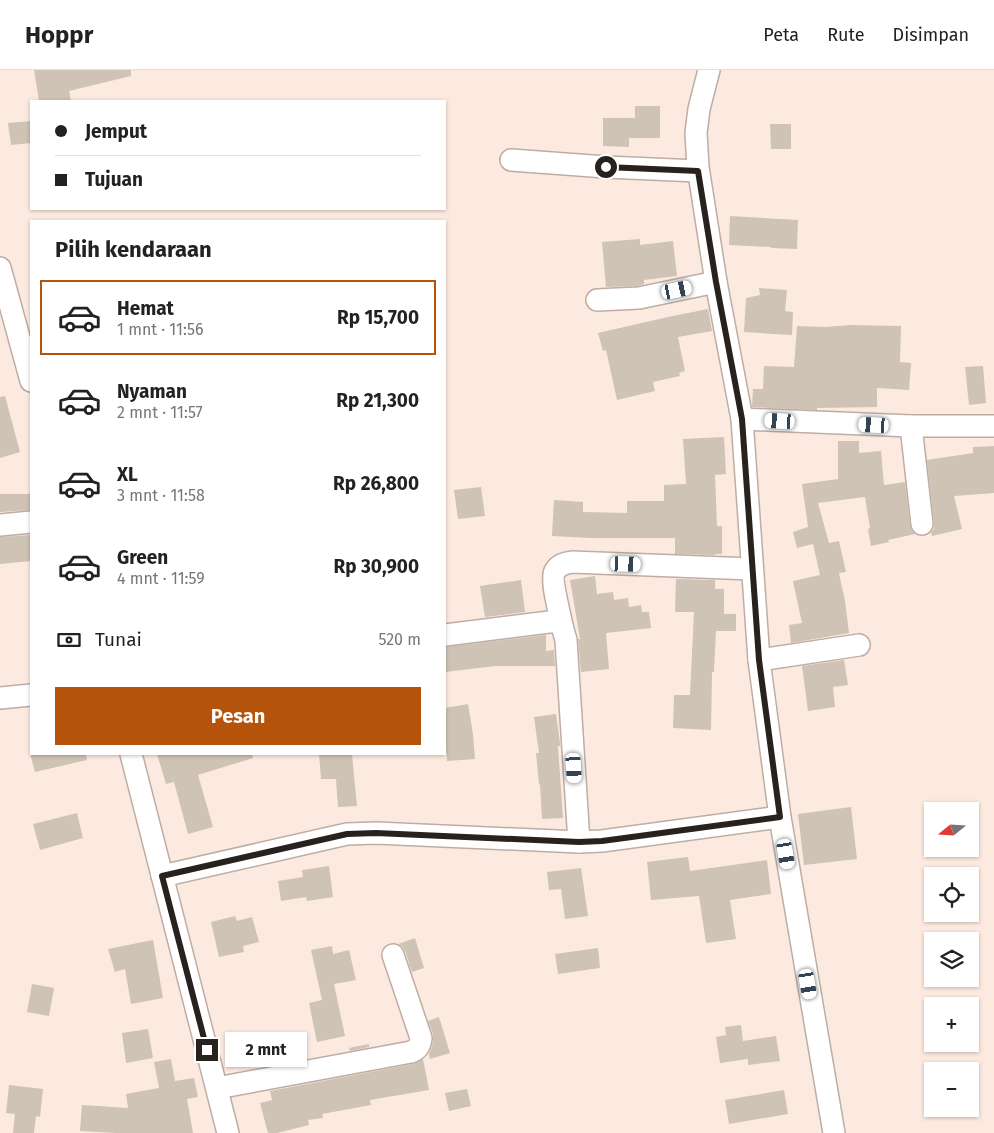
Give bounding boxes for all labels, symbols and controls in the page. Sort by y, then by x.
text: Hoppr [25,21,93,49]
text: Peta [763,24,799,46]
text: Rute [827,24,865,46]
text: Disimpan [893,24,969,46]
text: Jemput [85,120,147,143]
route start [595,156,617,178]
text: Tujuan [85,168,143,191]
text: Pilih kendaraan [55,236,212,263]
car [660,280,693,300]
icon: car [57,295,102,340]
text: Hemat [117,297,174,320]
text: Rp 15,700 [337,306,419,329]
text: 1 mnt · 11:56 [117,320,203,339]
icon: car [57,378,102,423]
text: Nyaman [117,380,187,403]
text: Rp 21,300 [336,389,419,412]
text: 2 mnt · 11:57 [117,403,203,422]
car [764,413,795,429]
car [858,417,889,433]
icon: car [57,461,102,506]
text: XL [117,463,138,486]
text: Rp 26,800 [333,472,419,495]
text: 3 mnt · 11:58 [117,486,205,505]
icon: car [57,544,102,589]
text: Green [117,546,168,569]
text: Rp 30,900 [333,555,419,578]
car [610,556,641,572]
text: 4 mnt · 11:59 [117,569,205,588]
icon: cash [55,626,83,654]
text: Tunai [95,628,142,651]
text: 520 m [378,630,421,649]
button: Pesan [55,687,421,745]
car [565,753,582,783]
north arrow [924,802,979,858]
map controls [924,802,979,1117]
car [776,838,795,870]
button: locate [924,867,979,922]
button: layers [924,932,979,987]
car [798,968,817,1000]
button: + [924,997,979,1052]
callout: 2 mnt [224,1032,307,1068]
route end [196,1039,218,1061]
text: 2 mnt [246,1040,287,1059]
button: − [924,1062,979,1117]

